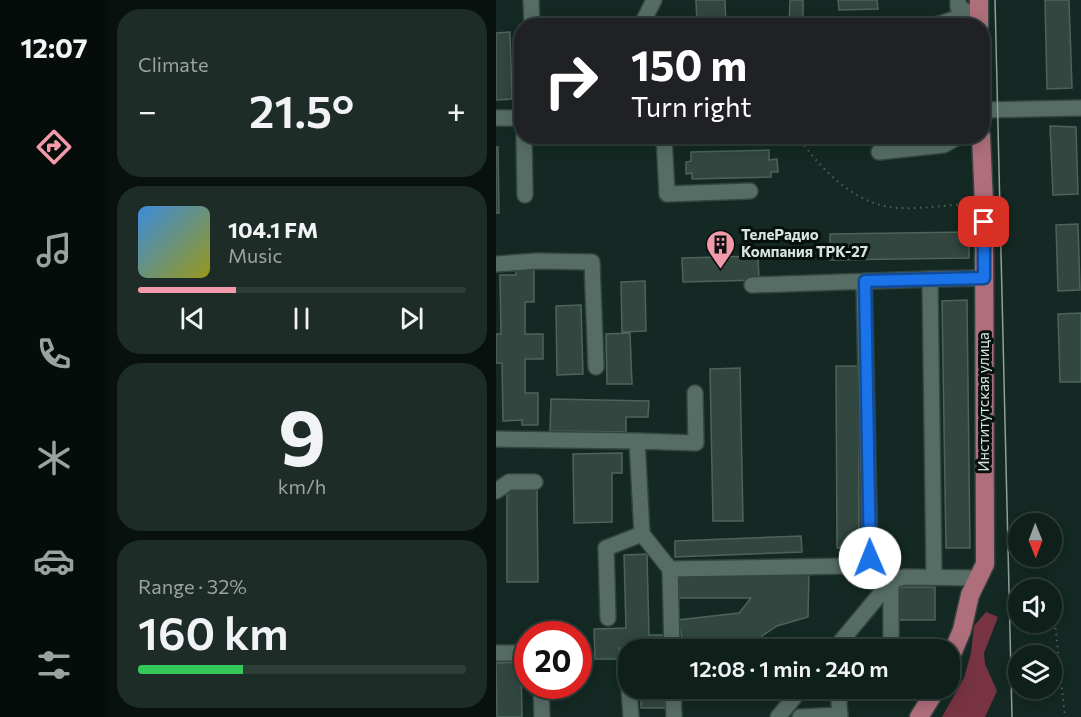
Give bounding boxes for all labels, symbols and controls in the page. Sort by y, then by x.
text: 12:07 [20,31,88,64]
text: 150 m [631,38,747,90]
icon: right [532,42,610,120]
text: Climate [138,52,208,76]
text: 21.5° [249,82,354,137]
text: − [138,89,157,130]
text: + [447,89,466,130]
text: Turn right [631,90,751,123]
icon: directions [33,126,75,168]
pin [958,196,1009,247]
icon: arrive [967,205,1000,238]
text: 104.1 FM [228,216,318,243]
place label: ТелеРадио Компания ТРК-27 [741,225,868,260]
building icon: ТелеРадио Компания ТРК-27 [704,228,736,270]
icon: music [33,229,75,271]
text: Music [228,243,282,267]
icon: previous [176,302,209,335]
icon: pause [285,302,318,335]
icon: next [395,302,428,335]
street label: Институтская улица [974,332,992,472]
icon: phone [33,333,75,375]
text: 9 [278,387,326,482]
icon: climate [33,437,75,479]
text: km/h [278,474,326,498]
north arrow [1008,513,1062,567]
map controls [1008,513,1062,699]
position arrow [838,526,902,590]
icon: car [33,540,75,582]
text: Range · 32% [138,574,247,598]
button: sound [1008,579,1062,633]
text: 160 km [138,604,289,659]
speed limit sign: 20 [514,621,592,699]
icon: filters [33,644,75,686]
button: layers [1008,645,1062,699]
text: 12:08 · 1 min · 240 m [689,655,889,682]

